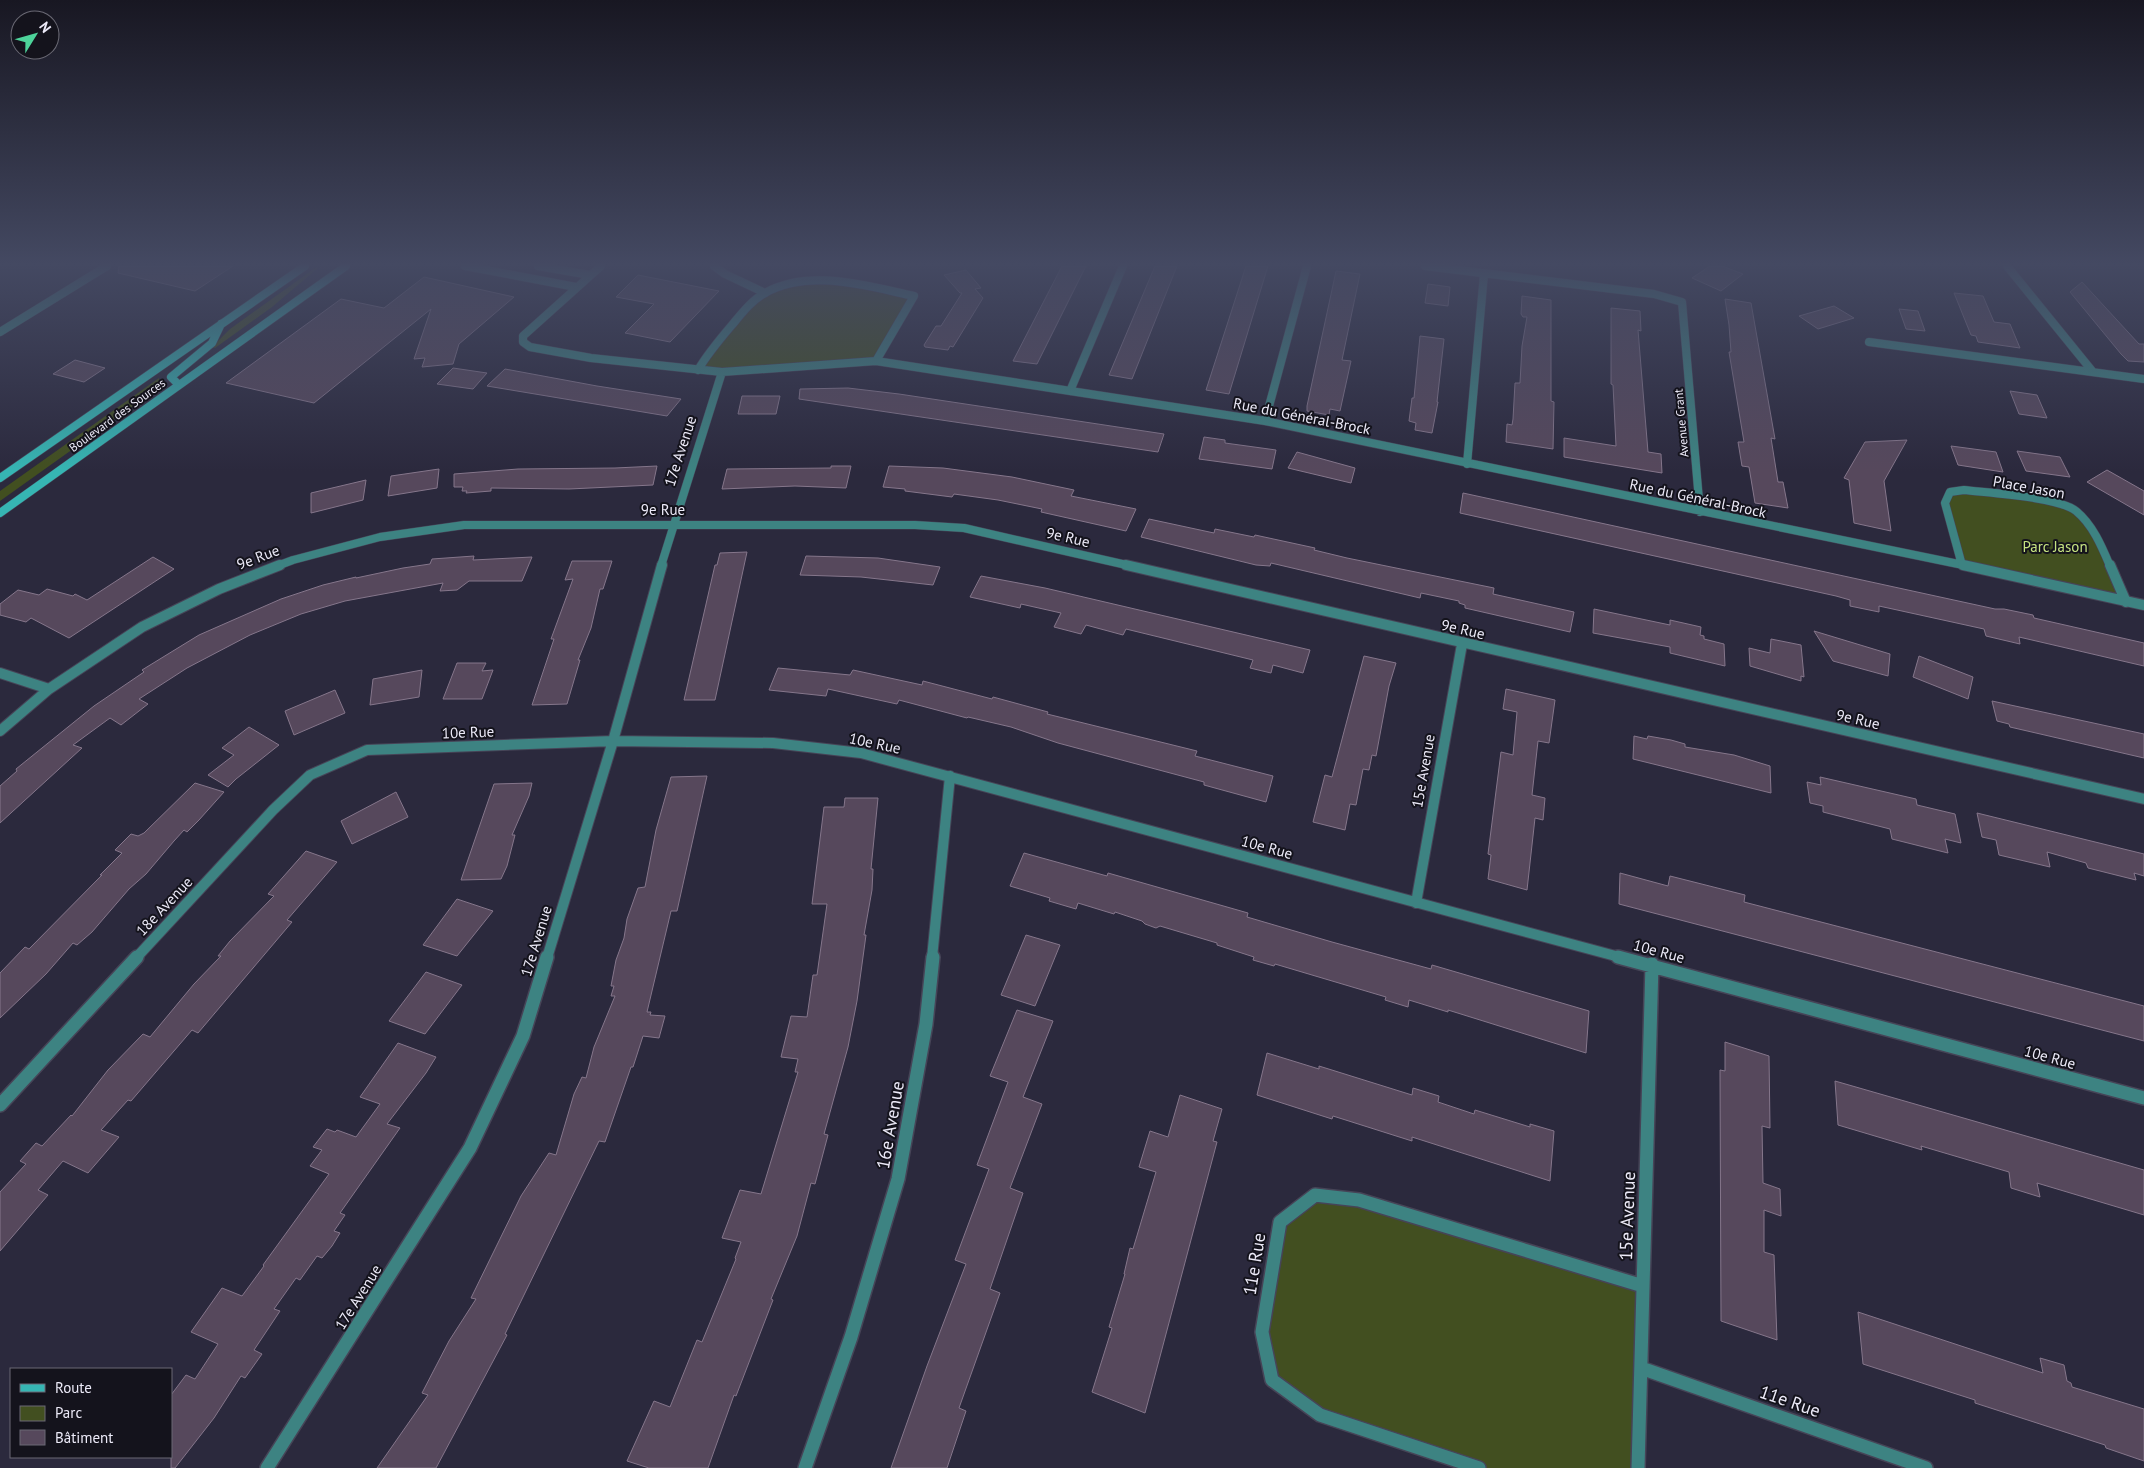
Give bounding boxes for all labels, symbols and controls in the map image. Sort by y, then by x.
north arrow [10,10,60,60]
text: N [35,18,55,36]
street label: Boulevard des Sources [66,375,168,455]
street label: Avenue Grant [1671,388,1691,458]
street label: Rue du Général-Brock [1232,393,1373,439]
street label: 17e Avenue [660,413,700,489]
street label: Place Jason [1992,471,2066,503]
street label: Rue du Général-Brock [1628,474,1769,522]
street label: 9e Rue [641,500,685,519]
street label: 9e Rue [1044,523,1092,551]
park label: Parc Jason [2022,537,2088,556]
street label: 9e Rue [234,540,282,574]
street label: 9e Rue [1439,615,1487,643]
street label: 9e Rue [1834,705,1882,733]
street label: 10e Rue [441,722,495,742]
street label: 10e Rue [847,728,903,758]
street label: 15e Avenue [1407,733,1439,809]
street label: 10e Rue [1239,831,1295,863]
street label: 18e Avenue [132,872,196,940]
street label: 17e Avenue [516,903,556,979]
street label: 10e Rue [1631,935,1687,967]
street label: 10e Rue [2022,1041,2078,1073]
street label: 16e Avenue [871,1079,909,1171]
street label: 15e Avenue [1614,1171,1640,1261]
street label: 11e Rue [1238,1231,1270,1297]
street label: 17e Avenue [331,1261,385,1333]
legend [10,1368,172,1458]
text: Route [55,1378,92,1397]
street label: 11e Rue [1756,1380,1824,1422]
text: Parc [55,1403,82,1422]
text: Bâtiment [55,1428,113,1447]

